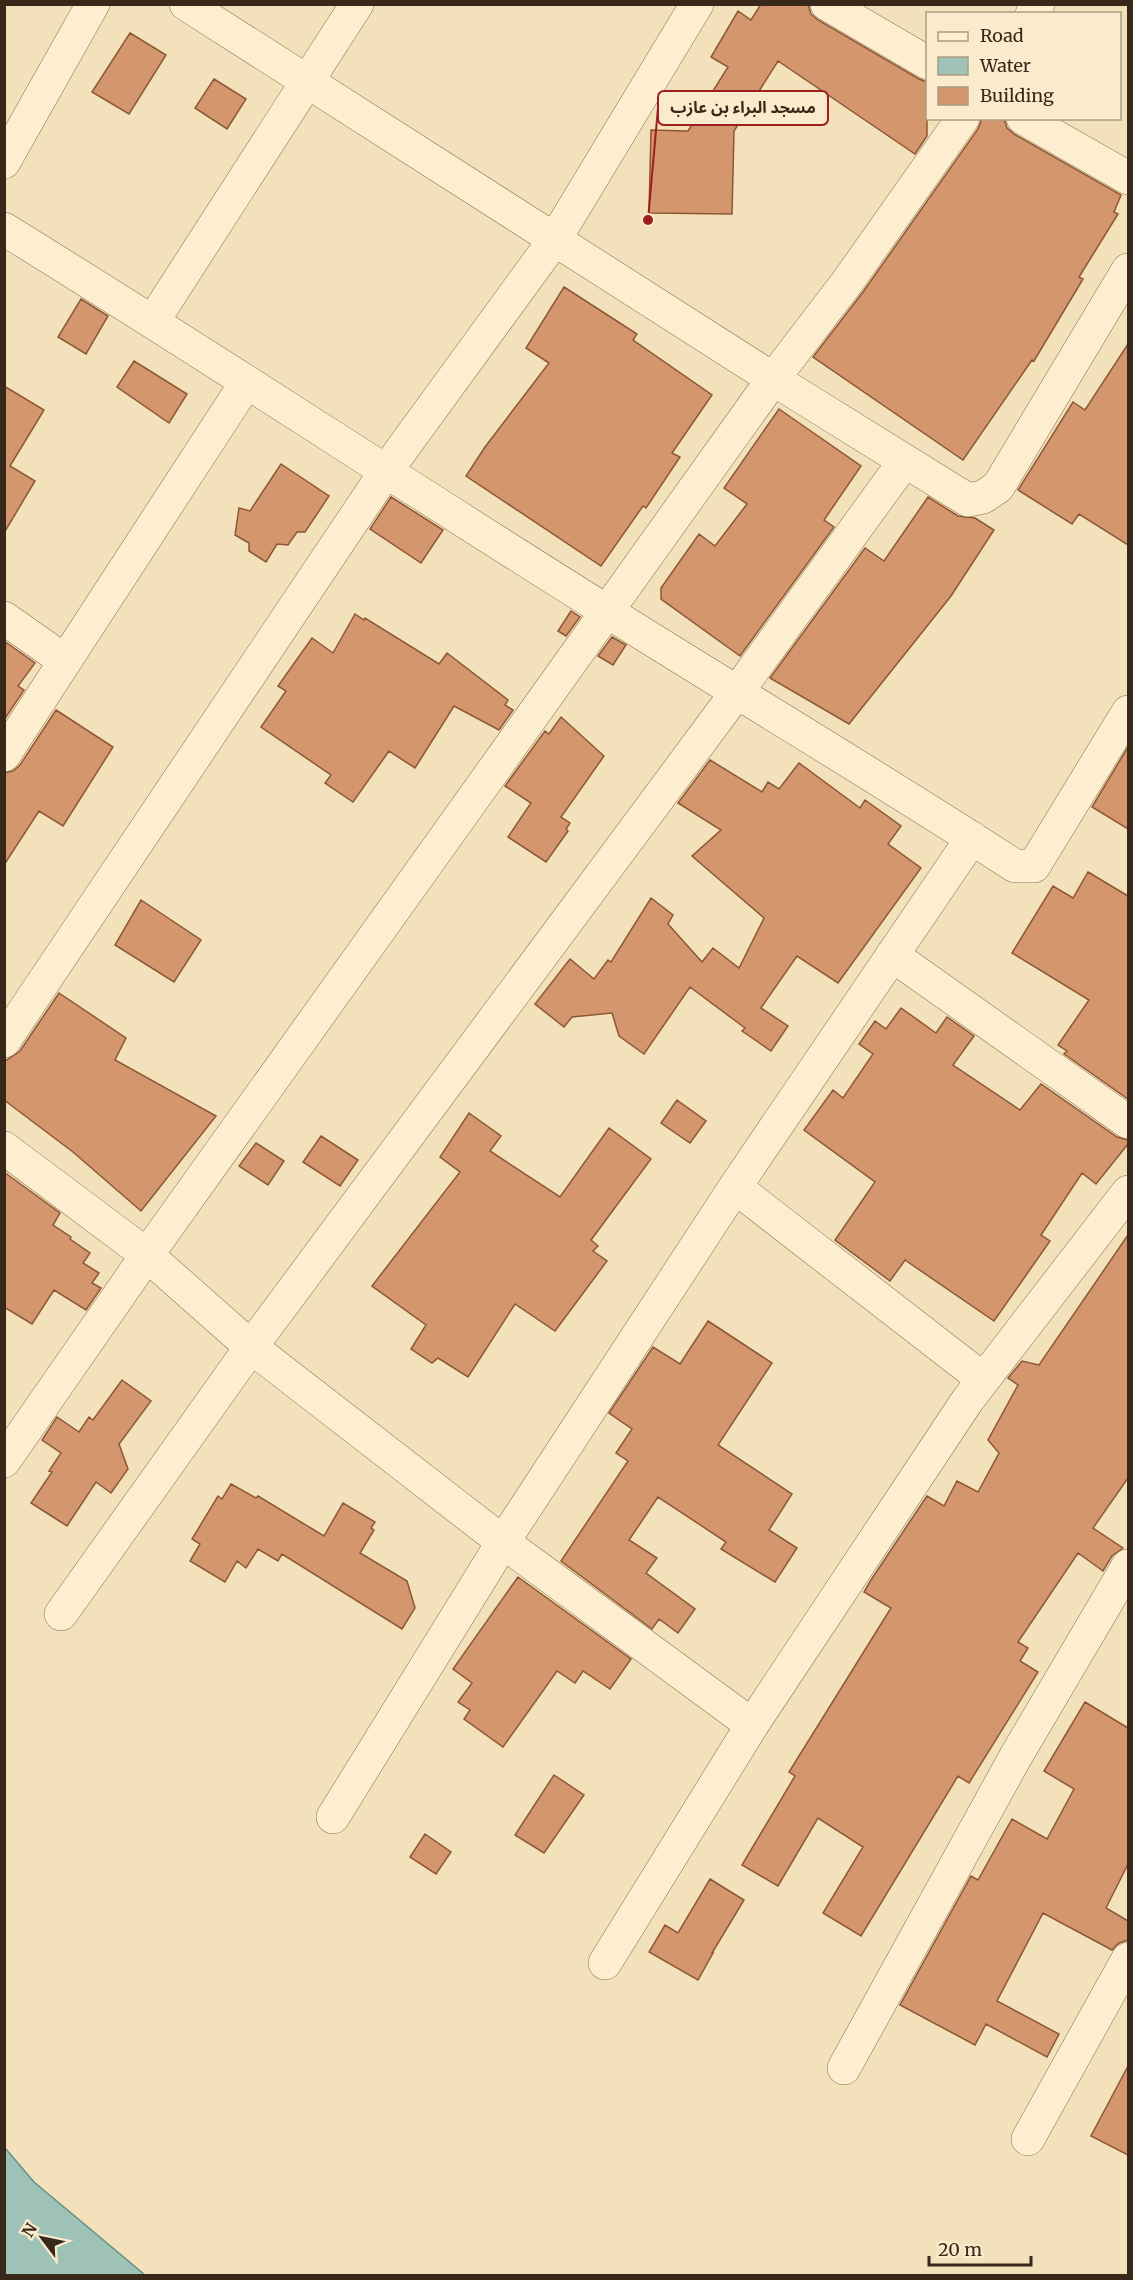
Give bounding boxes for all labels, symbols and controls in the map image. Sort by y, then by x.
legend [926,12,1121,120]
text: Road [980,24,1024,47]
text: Water [979,54,1031,77]
text: Building [980,84,1054,107]
callout: مسجد البراء بن عازب [658,91,828,125]
text: مسجد البراء بن عازب [670,97,816,117]
north arrow [12,2208,72,2268]
text: N [17,2219,41,2241]
scale bar [929,2229,1031,2267]
text: 20 m [938,2238,982,2261]

